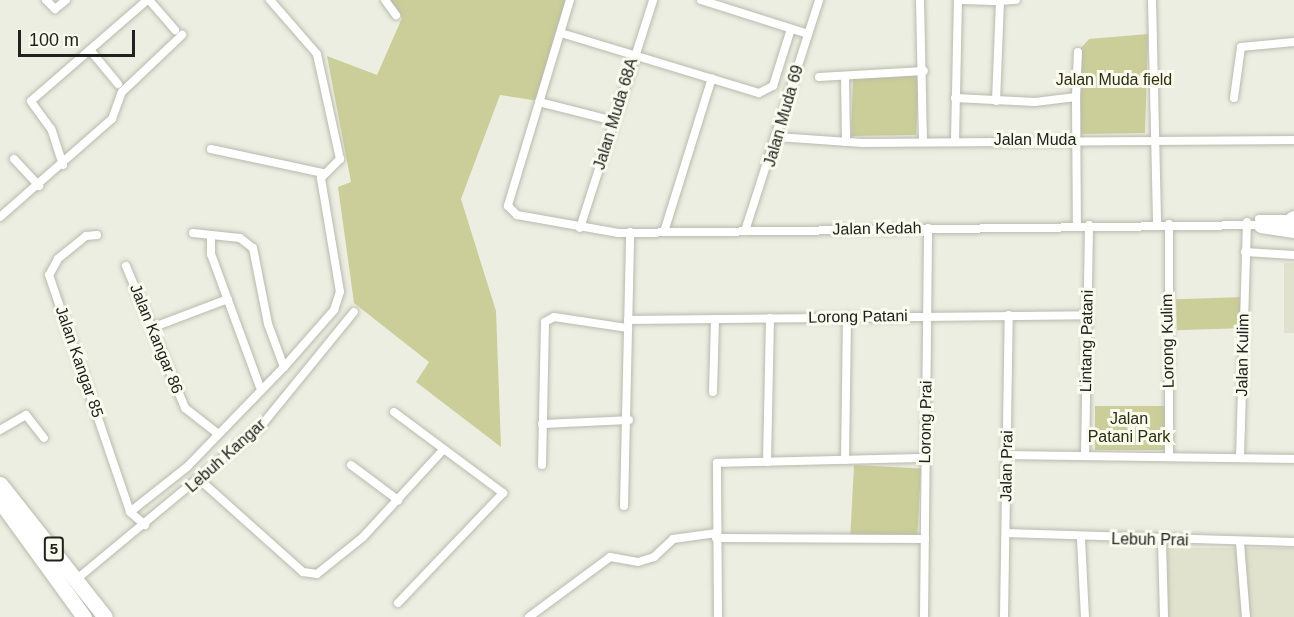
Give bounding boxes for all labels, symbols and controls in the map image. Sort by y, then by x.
scale bar [21,18,138,56]
text: 100 m [29,30,79,50]
street label: Jalan Muda 68A [590,56,642,172]
street label: Jalan Muda 69 [760,63,808,169]
park label: Jalan Muda field [1056,70,1172,90]
street label: Jalan Muda [994,130,1076,150]
street label: Jalan Kedah [832,219,922,239]
street label: Jalan Kangar 86 [125,281,187,397]
street label: Lintang Patani [1077,290,1097,392]
street label: Lorong Kulim [1158,294,1178,388]
street label: Jalan Kangar 85 [51,304,107,420]
street label: Lorong Patani [808,307,908,327]
street label: Jalan Kulim [1233,313,1253,397]
street label: Lorong Prai [916,380,936,464]
park label: Jalan Patani Park [1088,409,1170,447]
street label: Lebuh Kangar [182,415,270,497]
street label: Jalan Prai [997,430,1017,502]
street label: Lebuh Prai [1111,530,1189,550]
road number: 5 [44,537,64,561]

